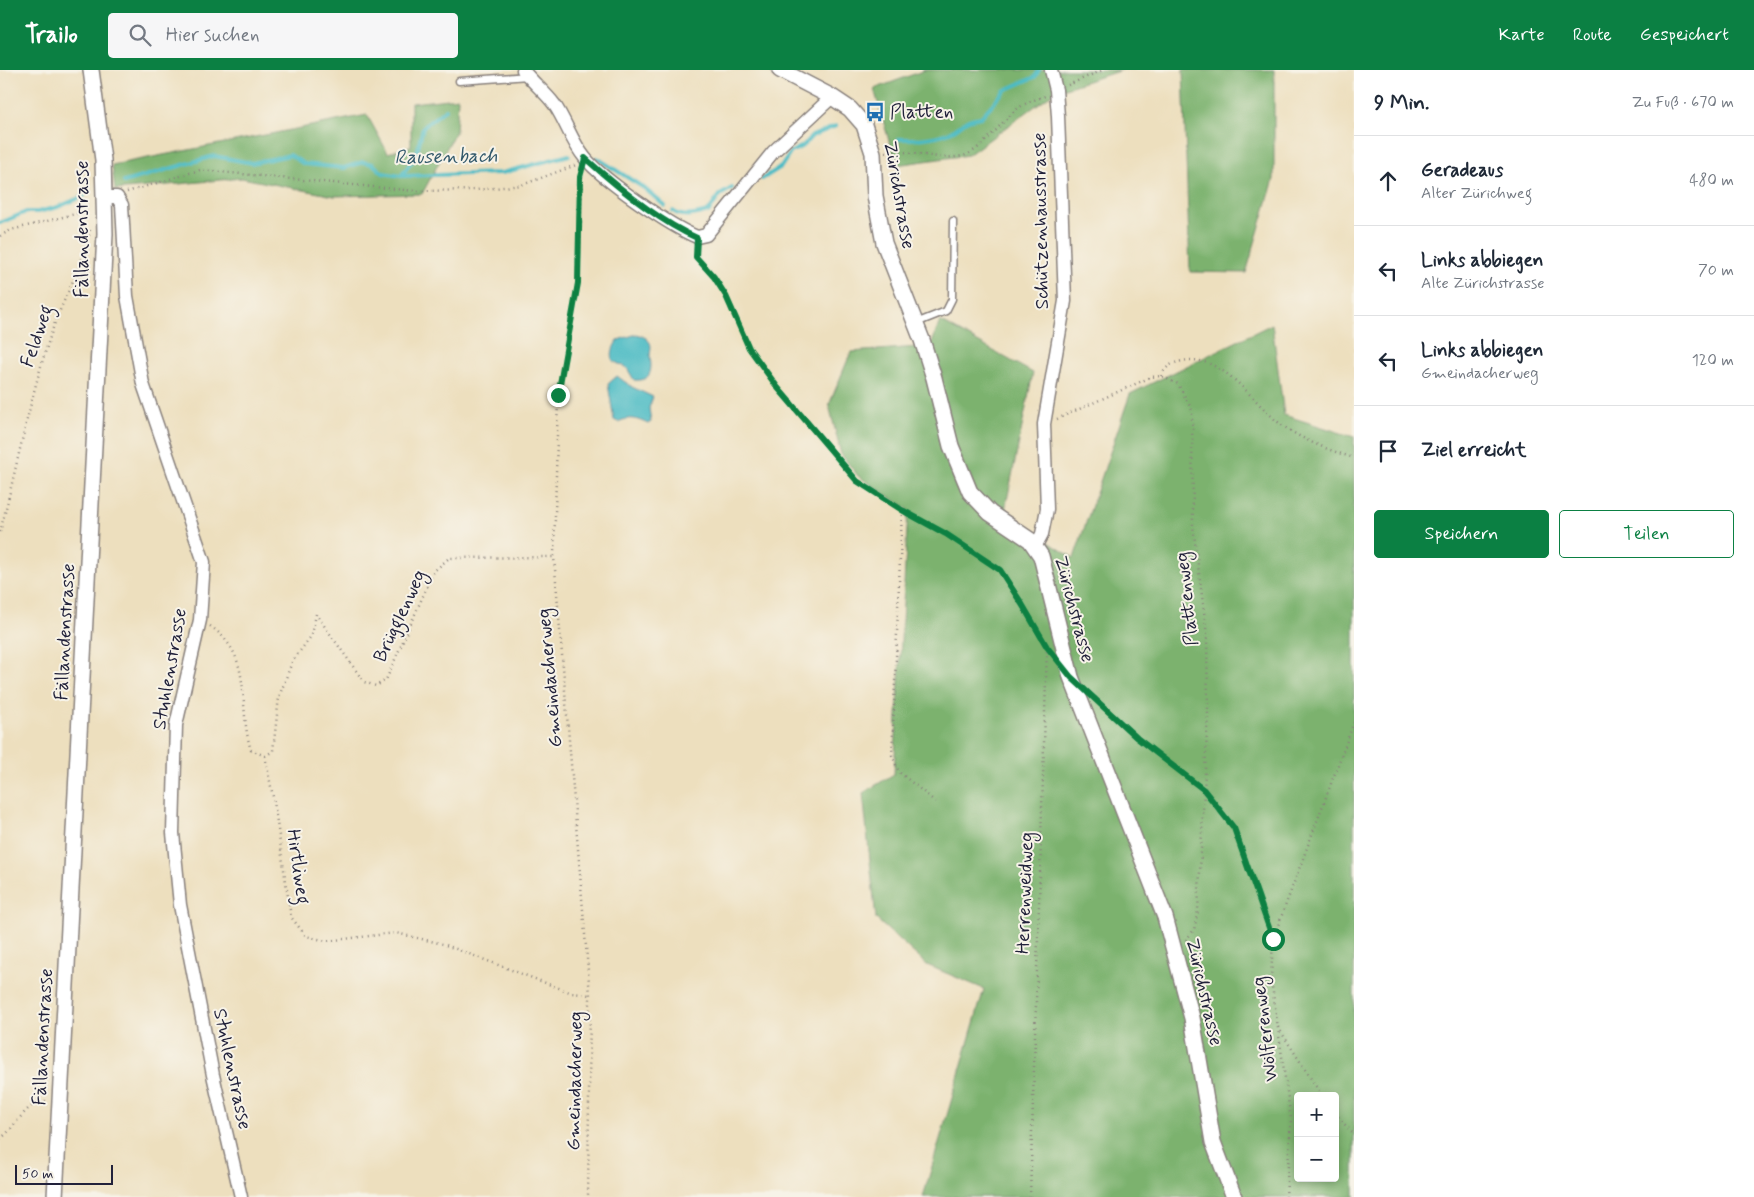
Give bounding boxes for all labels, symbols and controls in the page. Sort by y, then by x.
search box [108,13,458,58]
text: Trailo [25,20,78,51]
icon: search [126,21,154,49]
text: Hier suchen [166,23,259,48]
text: Karte [1499,23,1545,47]
text: Route [1573,23,1612,47]
text: Gespeichert [1640,23,1729,47]
text: 9 Min. [1374,89,1429,117]
text: Zu Fuß · 670 m [1632,92,1734,113]
place label: Platten [890,100,953,125]
bus stop icon: Platten [864,101,886,123]
street label: Schützenhausstrasse [1027,132,1055,310]
street label: Zürichstrasse [877,139,921,251]
water label: Rausenbach [394,143,498,171]
text: Geradeaus [1421,158,1503,183]
street label: Fällandenstrasse [70,160,95,298]
icon: ahead [1374,167,1402,195]
text: 480 m [1689,170,1734,191]
text: Alter Zürichweg [1421,183,1532,204]
text: Links abbiegen [1421,248,1543,273]
icon: left [1374,257,1402,285]
text: 70 m [1698,260,1734,281]
text: Alte Zürichstrasse [1421,273,1545,294]
street label: Feldweg [15,301,62,371]
text: Links abbiegen [1421,338,1543,363]
icon: left [1374,347,1402,375]
text: 120 m [1692,350,1734,371]
text: Gmeindacherweg [1421,363,1538,384]
route end [547,384,570,407]
icon: arrive [1374,437,1402,465]
text: Ziel erreicht [1421,438,1526,463]
button: Speichern [1374,510,1549,558]
button: Teilen [1559,510,1734,558]
street label: Plattenweg [1170,551,1206,647]
street label: Zürichstrasse [1048,553,1100,665]
street label: Fällandenstrasse [49,563,81,701]
street label: Brügglenweg [368,566,435,667]
street label: Stuhlenstrasse [147,606,193,732]
street label: Gmeindacherweg [531,607,571,749]
street label: Hirtliweg [277,828,316,907]
street label: Herrenweidweg [1010,832,1042,954]
route start [1262,928,1285,951]
street label: Zürichstrasse [1180,936,1228,1048]
street label: Fällandenstrasse [27,968,59,1106]
street label: Wölferenweg [1246,975,1286,1083]
street label: Stuhlenstrasse [207,1006,257,1132]
street label: Gmeindacherweg [561,1011,591,1151]
map controls [1294,1092,1339,1182]
button: + [1294,1092,1339,1137]
button: − [1294,1137,1339,1182]
scale bar [15,1162,112,1185]
text: 50 m [22,1165,53,1183]

